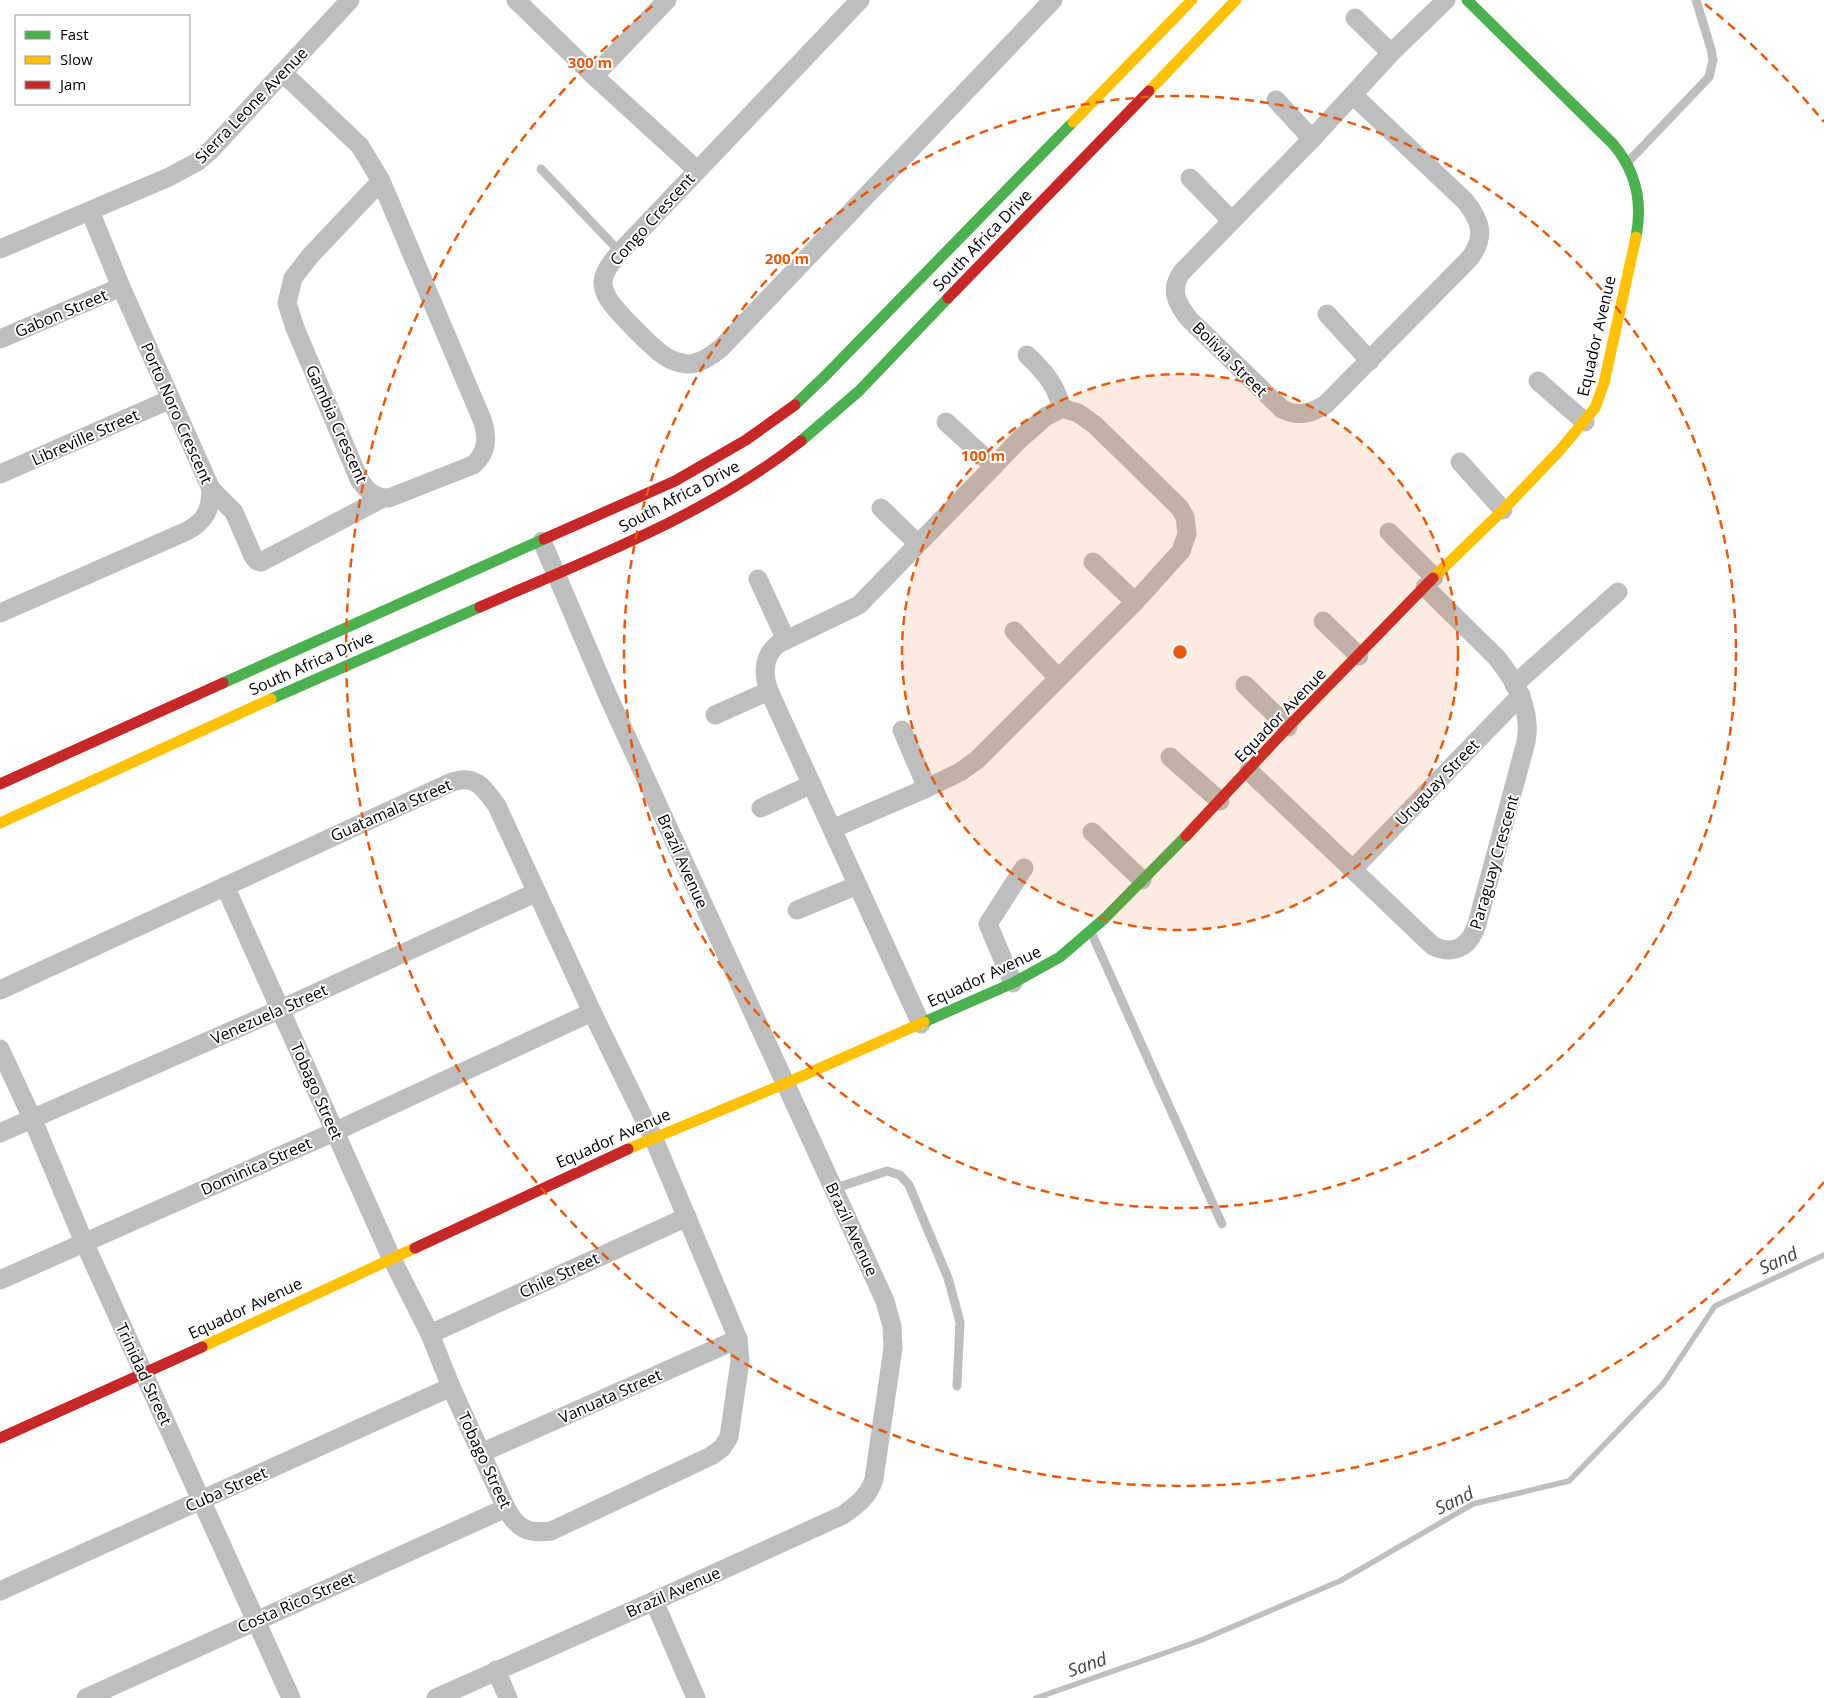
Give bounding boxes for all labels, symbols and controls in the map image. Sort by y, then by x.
legend [15,15,190,105]
text: Fast [60,24,89,44]
street label: Sierra Leone Avenue [190,42,312,168]
text: Slow [60,49,93,69]
text: 300 m [568,52,612,72]
text: Jam [58,74,86,94]
street label: Congo Crescent [605,168,700,270]
street label: South Africa Drive [928,184,1036,296]
text: 200 m [765,248,809,268]
street label: Equador Avenue [1571,273,1621,398]
street label: Gabon Street [11,283,111,342]
street label: Bolivia Street [1188,317,1273,402]
street label: Porto Noro Crescent [136,339,218,487]
street label: Gambia Crescent [301,361,373,487]
street label: Libreville Street [28,403,143,471]
text: 100 m [961,445,1005,465]
street label: South Africa Drive [615,455,743,537]
street label: South Africa Drive [245,626,377,700]
centre of rings [1171,643,1189,661]
street label: Equador Avenue [1229,663,1331,767]
street label: Uruguay Street [1390,734,1484,830]
street label: Guatamala Street [327,773,455,847]
street label: Paraguay Crescent [1464,792,1524,932]
street label: Brazil Avenue [652,810,714,912]
street label: Equador Avenue [924,940,1044,1012]
street label: Venezuela Street [207,978,331,1050]
street label: Tobago Street [286,1039,348,1143]
street label: Equador Avenue [552,1103,674,1173]
street label: Dominica Street [197,1132,315,1200]
street label: Brazil Avenue [821,1178,883,1280]
water label: Sand [1755,1240,1802,1279]
street label: Chile Street [515,1247,603,1303]
street label: Equador Avenue [185,1272,305,1344]
street label: Trinidad Street [111,1319,177,1429]
street label: Vanuata Street [555,1363,665,1428]
street label: Tobago Street [453,1408,517,1512]
street label: Cuba Street [182,1461,271,1517]
water label: Sand [1431,1480,1478,1520]
street label: Brazil Avenue [622,1561,724,1623]
street label: Costa Rico Street [234,1566,358,1638]
water label: Sand [1064,1646,1110,1682]

